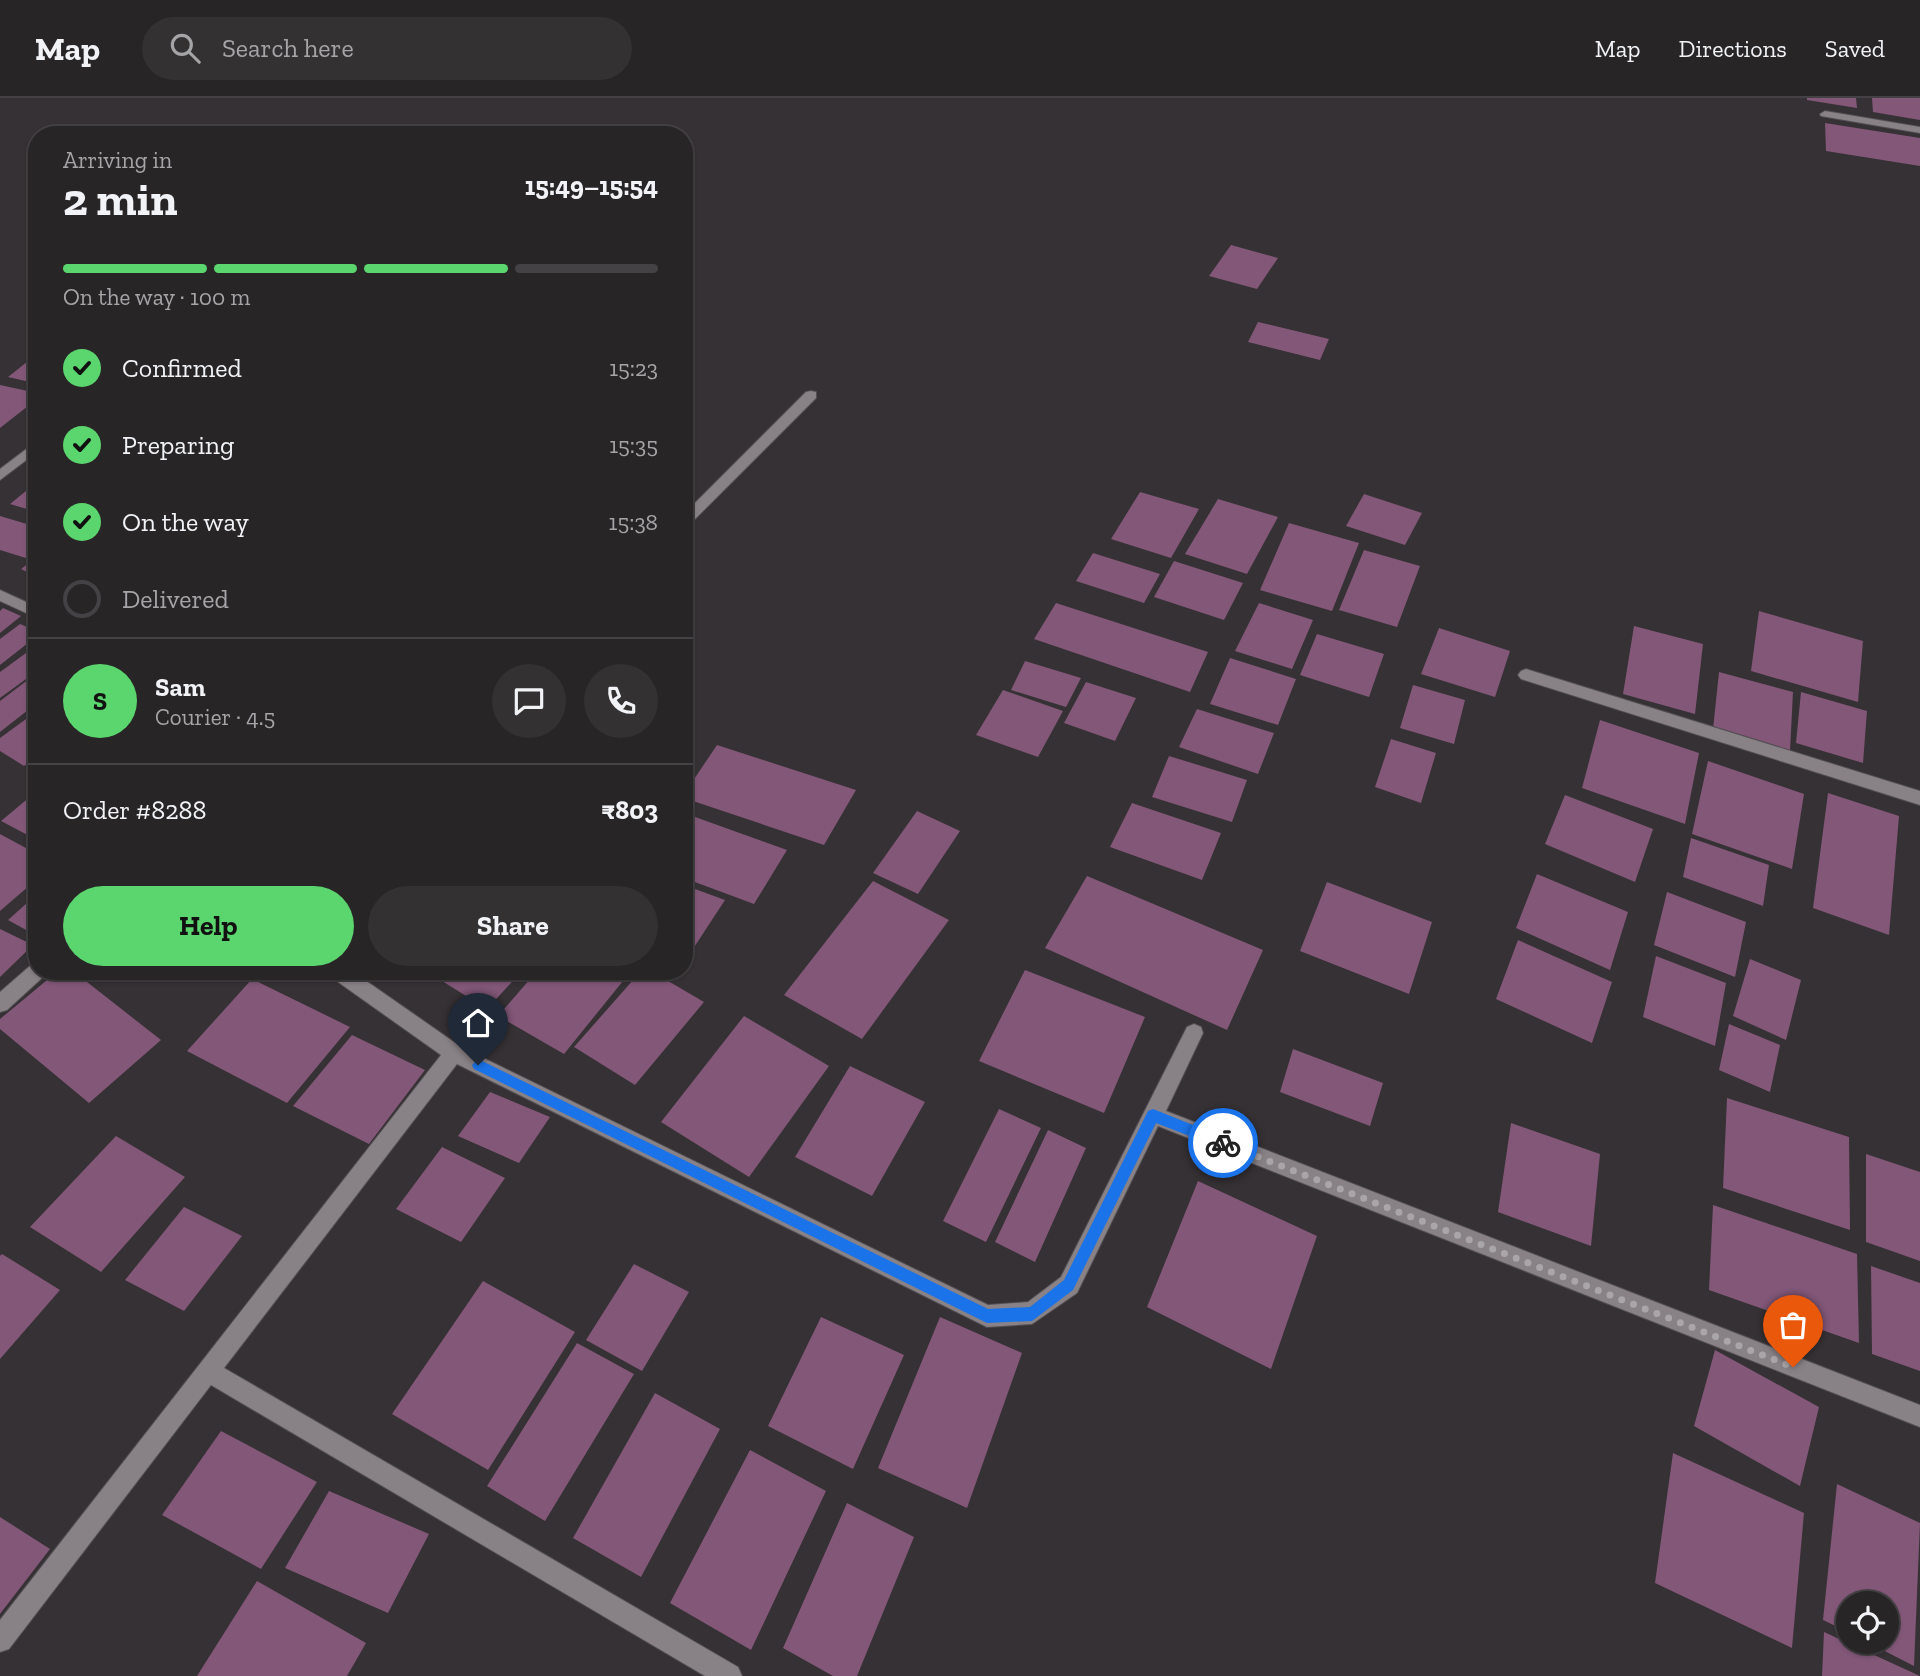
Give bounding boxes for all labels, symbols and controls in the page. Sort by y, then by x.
search box [142,17,632,80]
text: Map [35,29,100,68]
icon: search [166,29,204,67]
text: Search here [222,32,354,64]
text: Map [1595,34,1641,63]
text: Directions [1679,34,1787,63]
text: Saved [1825,34,1885,63]
text: Arriving in [63,146,172,174]
text: 15:49–15:54 [525,170,658,202]
text: 2 min [63,172,178,227]
text: On the way · 100 m [63,283,250,311]
icon: check [63,349,101,387]
text: Confirmed [122,352,242,384]
text: 15:23 [609,354,658,382]
icon: check [63,426,101,464]
text: Preparing [122,429,234,461]
text: 15:35 [609,431,658,459]
icon: check [63,503,101,541]
text: On the way [122,506,249,538]
text: 15:38 [609,508,658,536]
text: Delivered [122,583,229,615]
button: chat [492,664,566,738]
button: phone [584,664,658,738]
text: Sam [155,671,205,703]
text: S [93,685,107,717]
text: Courier · 4.5 [155,703,275,731]
text: Order #8288 [63,794,207,826]
text: ₹803 [601,794,658,826]
button: Help [63,886,354,966]
button: Share [368,886,658,966]
pin [448,993,508,1065]
icon: home [459,1004,497,1042]
courier [1188,1108,1258,1178]
icon: bike [1204,1124,1242,1162]
pin [1763,1295,1823,1367]
icon: bag [1774,1306,1812,1344]
map controls [1836,1591,1899,1654]
button: locate [1836,1591,1899,1654]

